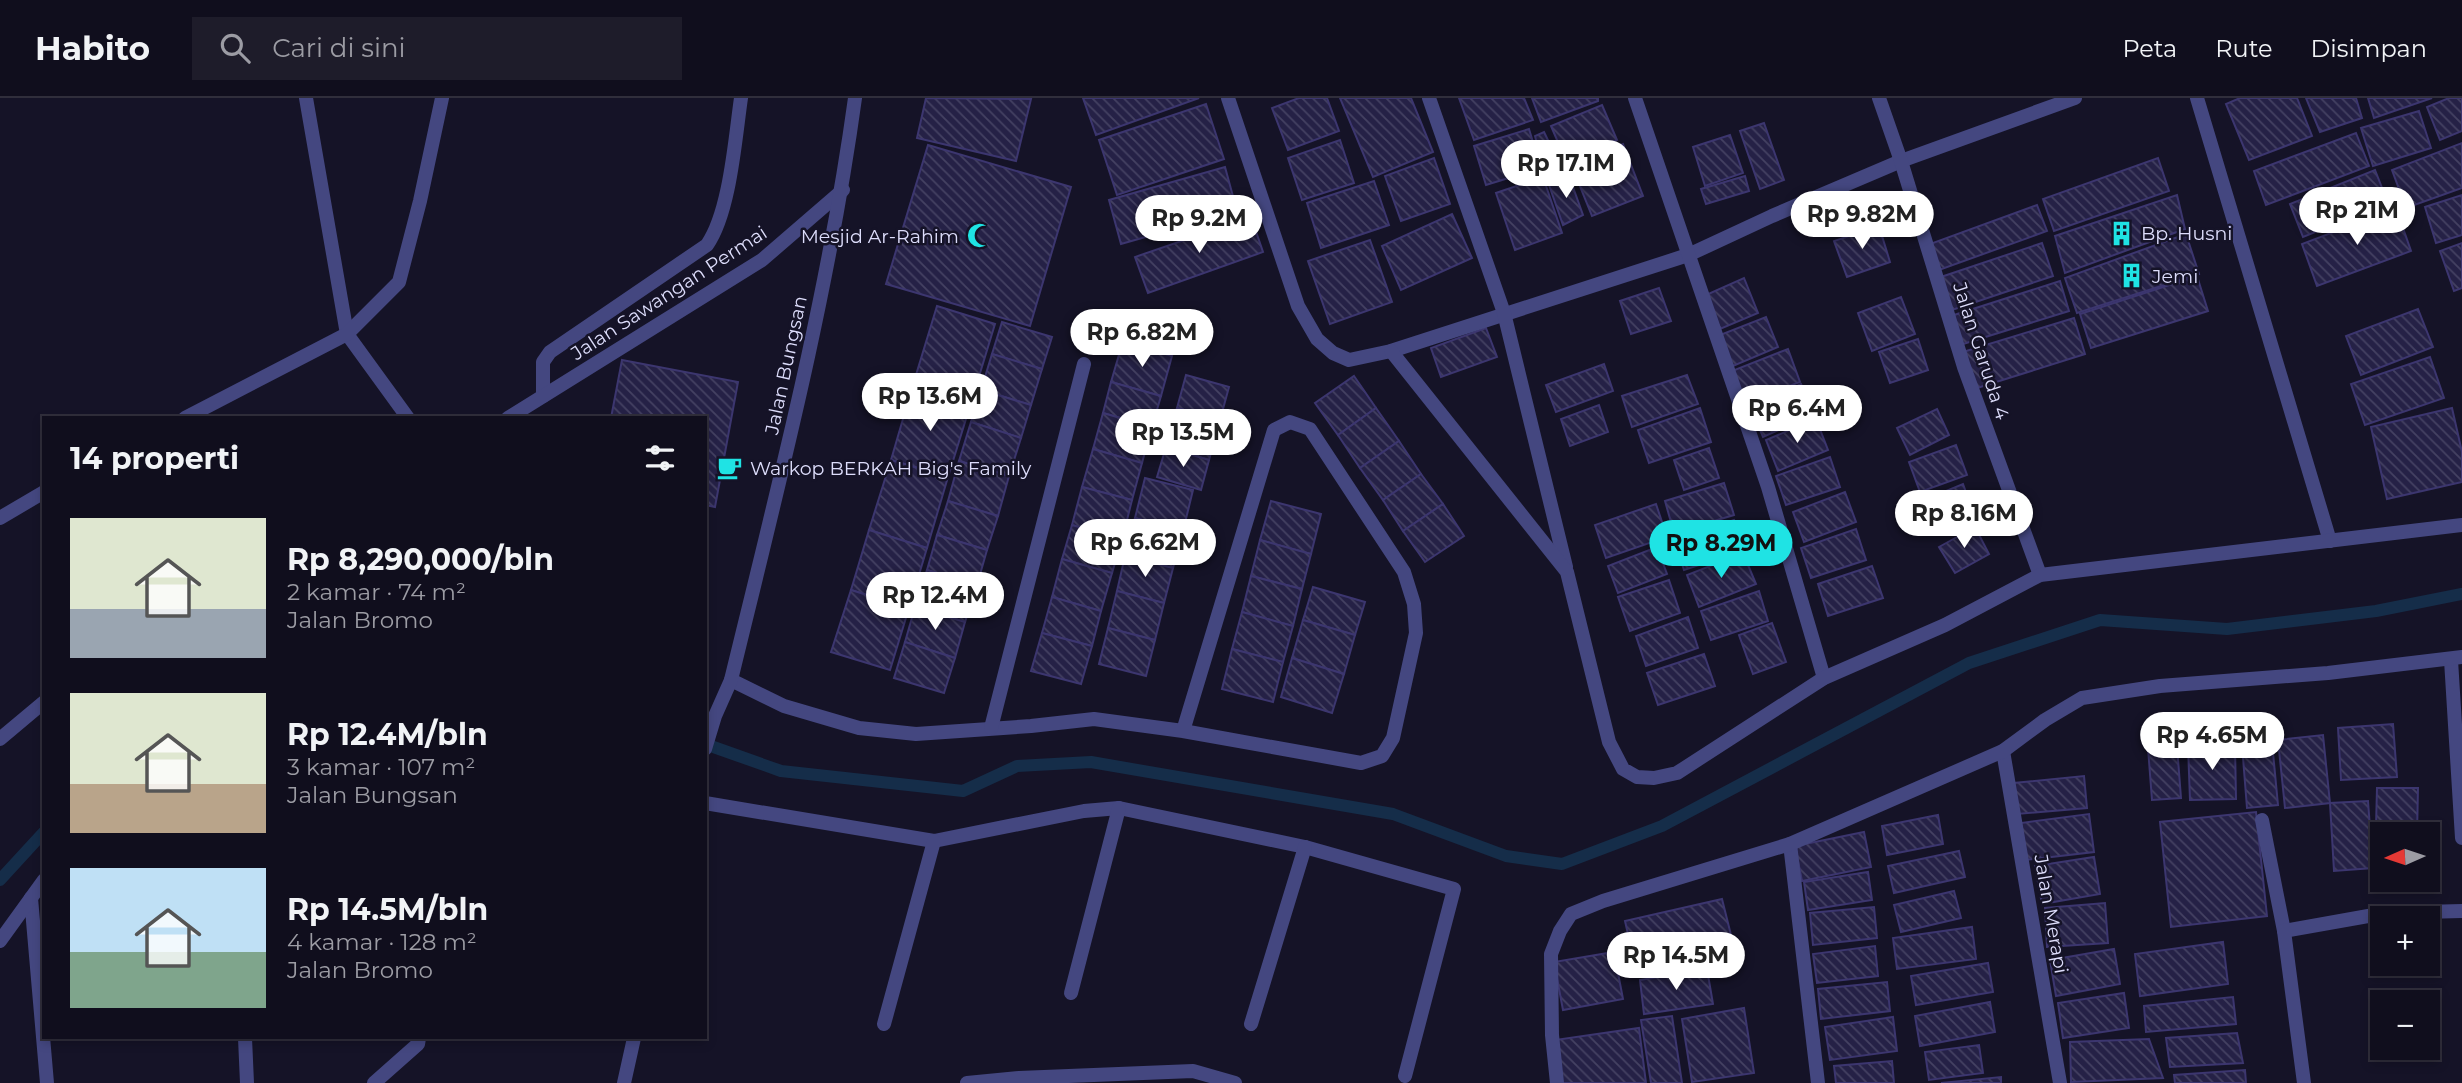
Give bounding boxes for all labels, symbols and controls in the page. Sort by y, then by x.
search box [192,17,682,80]
text: Habito [35,28,150,68]
icon: search [216,29,254,67]
text: Cari di sini [272,32,405,64]
text: Peta [2122,34,2177,63]
text: Rute [2215,34,2273,63]
text: Disimpan [2311,34,2427,63]
pin: Rp 17.1M [1494,140,1638,200]
text: Rp 17.1M [1517,149,1615,177]
pin: Rp 21M [2300,188,2414,247]
pin: Rp 9.82M [1790,192,1934,251]
pin: Rp 9.2M [1134,195,1264,255]
text: Rp 21M [2315,196,2399,224]
text: Rp 9.82M [1807,200,1917,228]
text: Rp 9.2M [1151,204,1247,232]
building icon: Bp. Husni [2107,219,2135,247]
street label: Jalan Sawangan Permai [566,221,771,366]
mosque icon: Mesjid Ar-Rahim [965,222,993,250]
place label: Bp. Husni [2141,222,2232,245]
place label: Mesjid Ar-Rahim [801,225,959,248]
building icon: Jemi [2118,262,2146,290]
place label: Jemi [2151,265,2198,288]
street label: Jalan Garuda 4 [1948,279,2014,423]
street label: Jalan Bungsan [760,294,812,437]
pin: Rp 6.82M [1070,310,1214,369]
text: Rp 6.82M [1086,318,1198,346]
pin: Rp 13.6M [858,374,1002,433]
text: Rp 13.6M [878,382,982,410]
pin: Rp 6.4M [1732,386,1862,445]
text: Rp 6.4M [1748,394,1846,422]
pin: Rp 13.5M [1111,410,1255,469]
text: Rp 13.5M [1131,418,1235,446]
icon: filters [641,439,679,477]
text: 14 properti [70,440,239,477]
cafe icon: Warkop BERKAH Big's Family [716,454,744,482]
place label: Warkop BERKAH Big's Family [750,457,1032,480]
pin: Rp 8.16M [1892,490,2036,550]
text: Rp 8.16M [1911,499,2017,527]
pin: Rp 6.62M [1073,519,1217,579]
pin: Rp 8.29M [1649,520,1793,580]
text: Rp 6.62M [1090,528,1200,556]
text: Rp 8.29M [1665,529,1777,557]
text: Rp 8,290,000/bln [287,541,554,578]
icon: home [126,546,210,630]
pin: Rp 12.4M [863,573,1007,632]
text: 2 kamar · 74 m² [287,578,466,606]
text: Rp 12.4M [882,581,988,609]
text: Jalan Bromo [287,606,433,634]
pin: Rp 4.65M [2140,712,2284,772]
text: Rp 12.4M/bln [287,716,488,753]
icon: home [126,721,210,805]
text: Rp 4.65M [2156,721,2268,749]
text: 3 kamar · 107 m² [287,753,475,781]
text: Jalan Bungsan [287,781,458,809]
north arrow [2370,822,2440,892]
map controls [2370,822,2440,1060]
street label: Jalan Merapi [2029,852,2073,975]
text: Rp 14.5M/bln [287,891,488,928]
icon: home [126,896,210,980]
button: + [2370,906,2440,976]
text: 4 kamar · 128 m² [287,928,477,956]
pin: Rp 14.5M [1604,932,1748,992]
text: Rp 14.5M [1623,941,1729,969]
text: Jalan Bromo [287,956,433,984]
button: − [2370,990,2440,1060]

